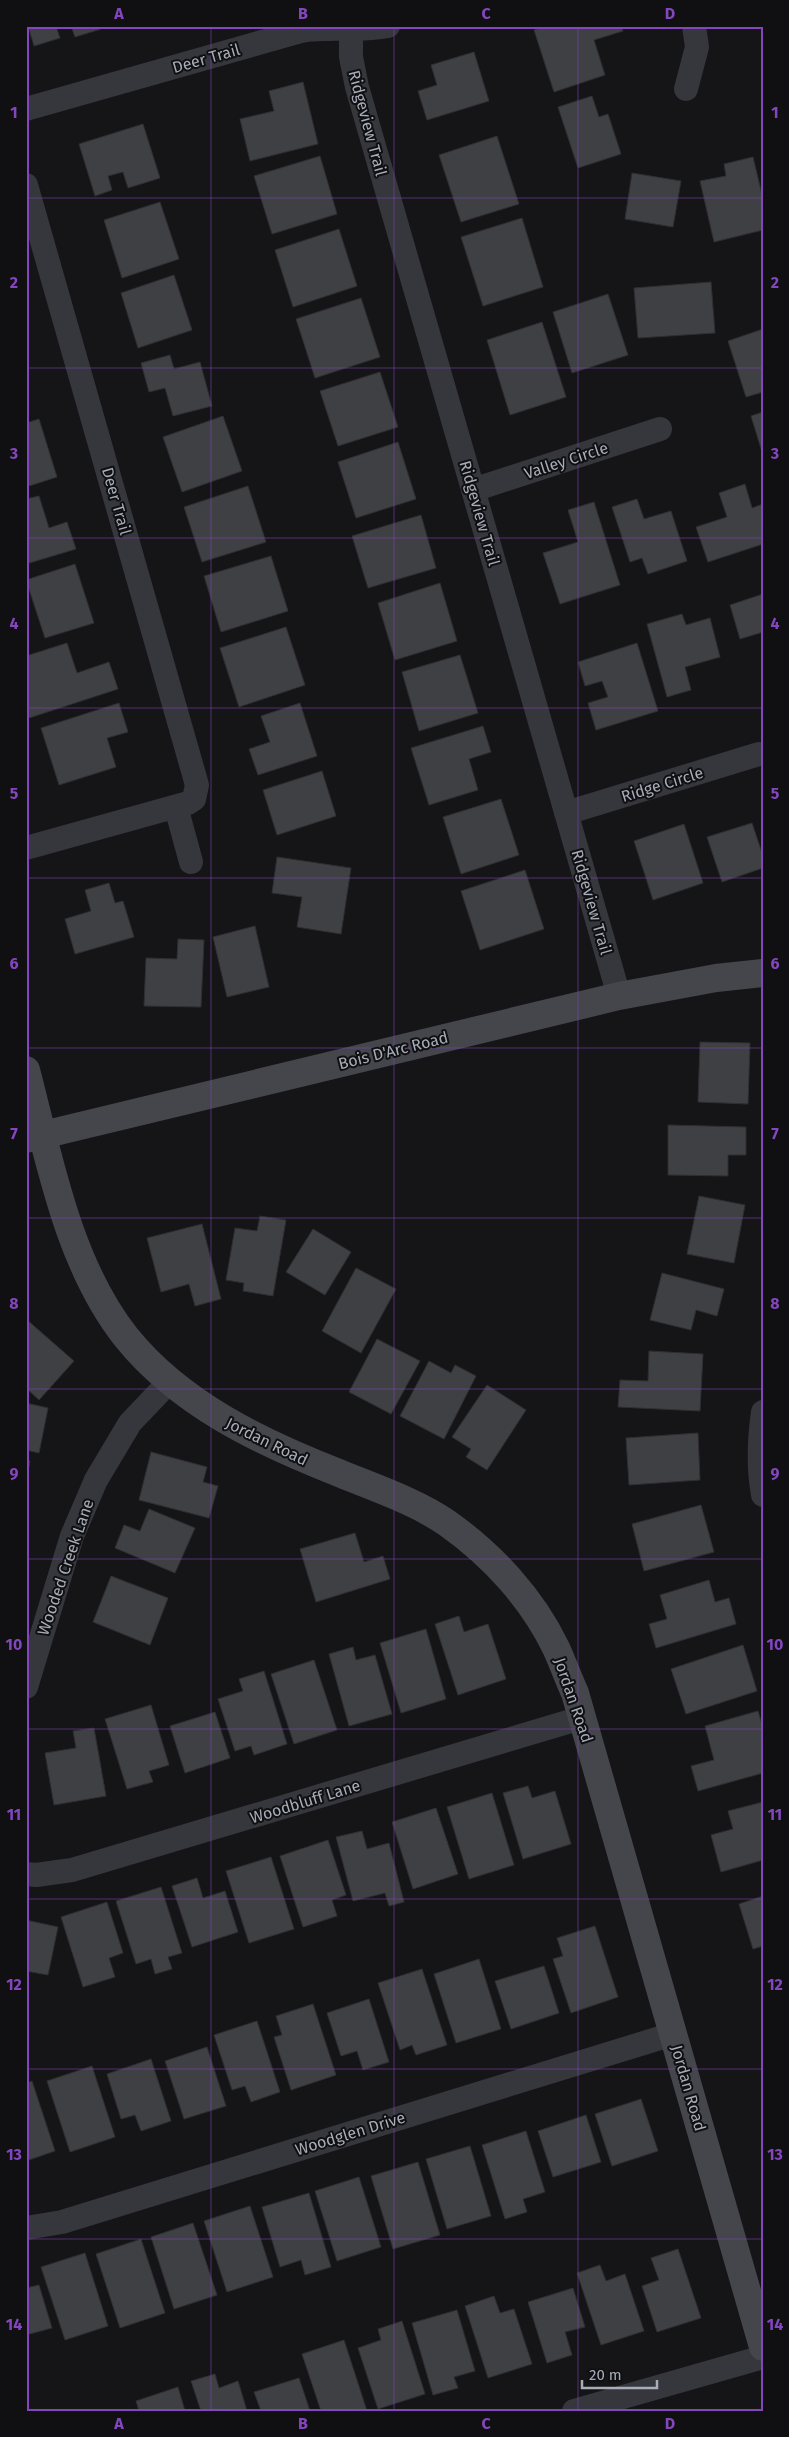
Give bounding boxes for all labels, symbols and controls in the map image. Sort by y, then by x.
text: A [113,4,124,23]
text: B [298,4,308,23]
text: C [481,4,491,23]
text: D [665,4,675,23]
street label: Deer Trail [170,40,242,77]
street label: Ridgeview Trail [344,68,391,178]
text: 1 [10,103,18,122]
text: 1 [771,103,779,122]
text: 2 [10,273,18,292]
text: 2 [771,273,779,292]
street label: Valley Circle [522,438,610,483]
text: 3 [9,444,18,463]
text: 3 [770,444,779,463]
street label: Ridgeview Trail [455,458,504,568]
street label: Deer Trail [98,465,135,537]
text: 4 [9,614,19,633]
text: 4 [770,614,780,633]
street label: Ridge Circle [619,763,706,806]
text: 5 [10,784,19,803]
text: 5 [771,784,780,803]
street label: Ridgeview Trail [567,847,616,957]
text: 6 [9,954,19,973]
text: 6 [770,954,780,973]
street label: Bois D'Arc Road [336,1028,450,1073]
text: 7 [10,1124,18,1143]
text: 7 [771,1124,779,1143]
text: 8 [9,1294,19,1313]
text: 8 [770,1294,780,1313]
street label: Jordan Road [223,1413,311,1469]
text: 9 [10,1464,19,1483]
text: 9 [771,1464,780,1483]
street label: Wooded Creek Lane [33,1497,98,1638]
text: 10 [6,1635,22,1654]
text: 10 [767,1635,783,1654]
street label: Jordan Road [550,1655,597,1745]
street label: Woodbluff Lane [248,1776,363,1827]
text: 11 [7,1805,21,1824]
text: 11 [768,1805,782,1824]
text: 12 [6,1975,22,1994]
text: 12 [767,1975,783,1994]
street label: Jordan Road [667,2043,710,2133]
street label: Woodglen Drive [293,2108,407,2159]
text: 13 [6,2145,22,2164]
text: 13 [767,2145,783,2164]
text: 14 [6,2315,22,2334]
text: 14 [767,2315,783,2334]
scale bar [582,2357,656,2389]
text: 20 m [589,2366,622,2384]
text: A [113,2414,124,2433]
text: B [298,2414,308,2433]
text: C [481,2414,491,2433]
text: D [665,2414,675,2433]

